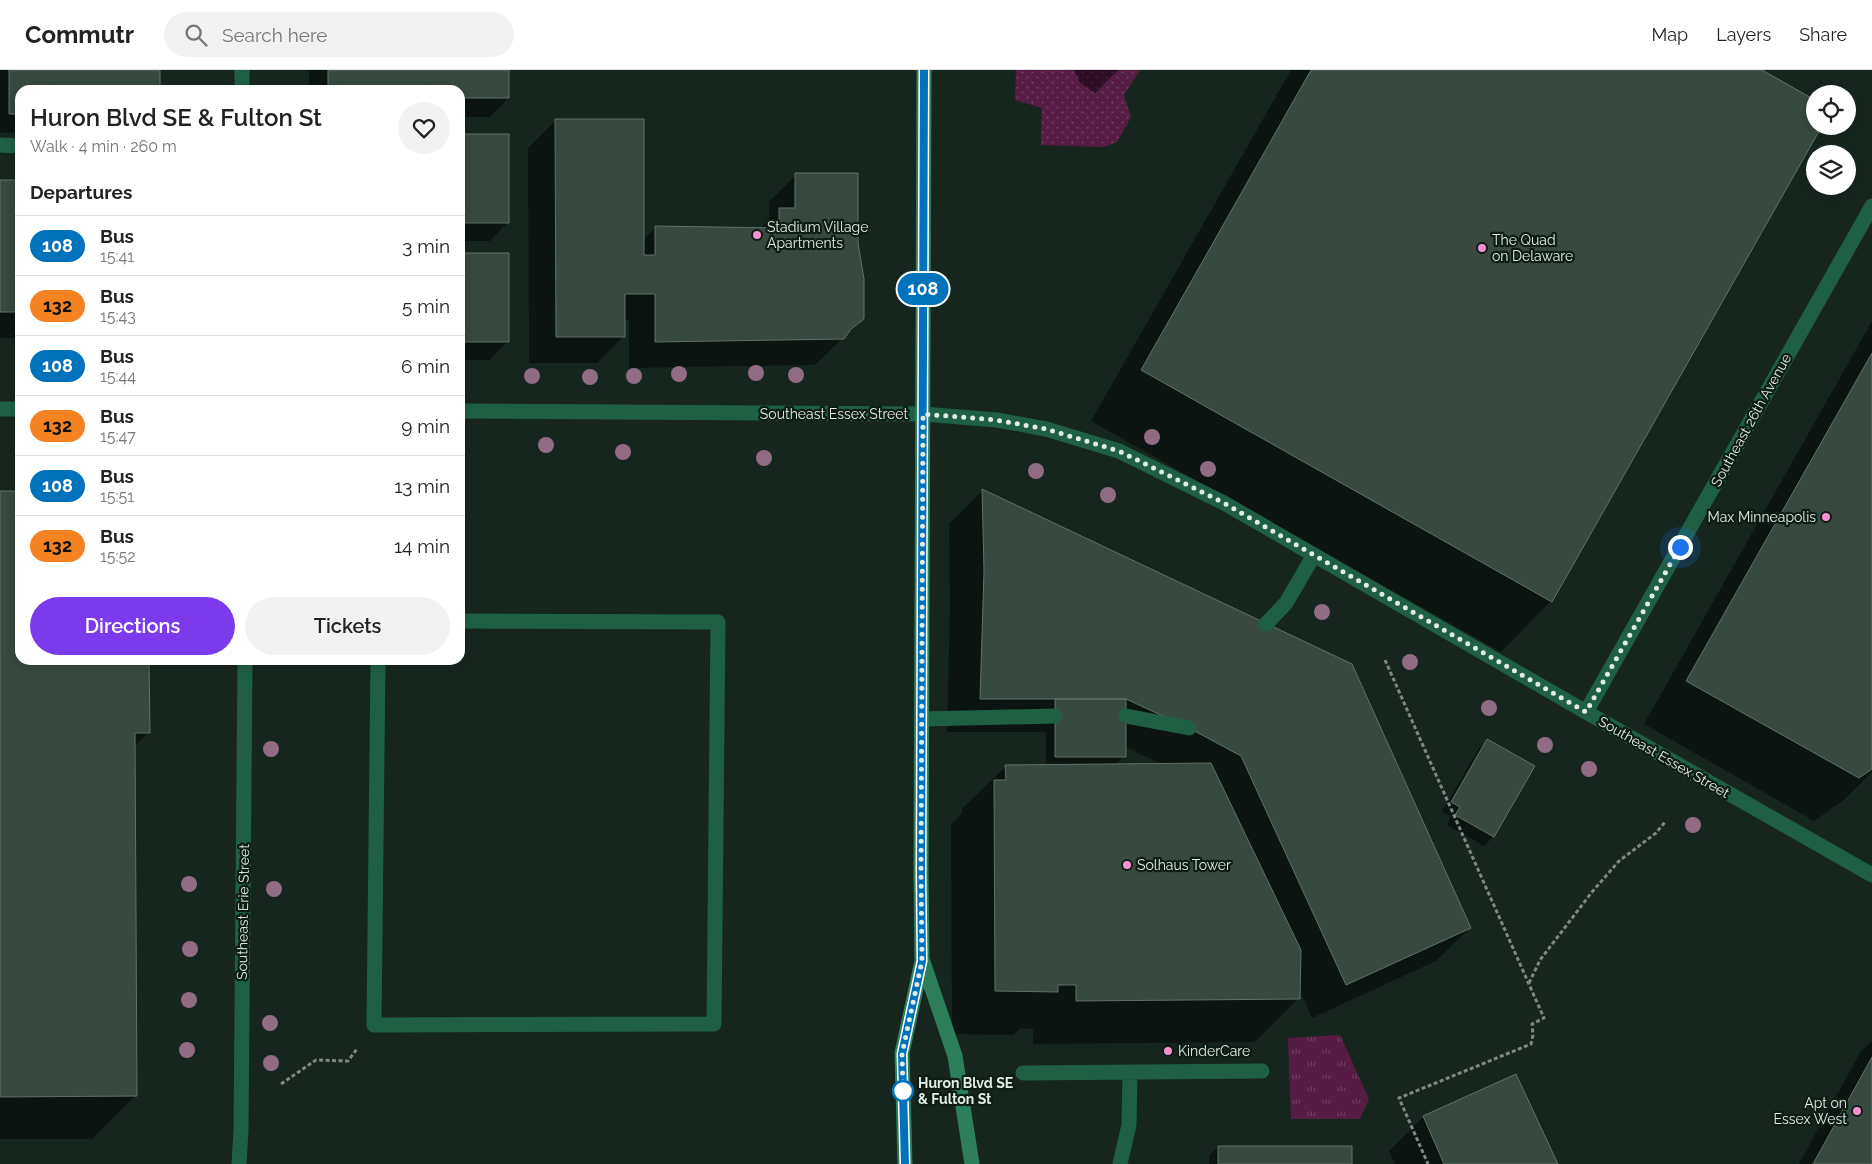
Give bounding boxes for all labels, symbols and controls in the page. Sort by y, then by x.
search box [164,12,514,57]
text: Commutr [25,20,134,49]
icon: search [182,21,210,49]
text: Search here [222,24,327,46]
text: Map [1652,24,1688,45]
text: Layers [1716,24,1771,45]
text: Share [1799,24,1847,45]
map controls [1806,85,1856,195]
button: locate [1806,85,1856,135]
button: heart [398,102,450,154]
text: Huron Blvd SE & Fulton St [30,103,322,132]
text: Walk · 4 min · 260 m [30,137,177,156]
button: layers [1806,145,1856,195]
text: Departures [30,181,132,203]
place label: Stadium Village Apartments [767,219,868,251]
text: Bus [100,225,134,247]
marker: Stadium Village Apartments [751,229,763,241]
place label: The Quad on Delaware [1492,232,1573,264]
text: 108 [42,235,73,256]
text: 3 min [402,235,450,257]
marker: The Quad on Delaware [1476,242,1488,254]
text: 15:41 [100,247,134,266]
line badge: 108 [894,273,952,305]
text: 108 [908,278,938,299]
text: Bus [100,285,134,307]
text: 132 [43,295,72,316]
text: 5 min [402,295,450,317]
text: 15:43 [100,307,136,326]
text: Bus [100,345,134,367]
street label: Southeast 26th Avenue [1708,351,1794,489]
text: 108 [42,355,73,376]
text: 6 min [401,355,450,377]
text: 15:44 [100,367,136,386]
text: Bus [100,405,134,427]
street label: Southeast Essex Street [760,406,908,422]
text: 132 [43,415,72,436]
text: 9 min [401,415,450,437]
text: 15:47 [100,427,136,446]
text: Bus [100,465,134,487]
text: 108 [42,475,73,496]
text: 13 min [394,475,450,497]
text: 15:51 [100,487,134,506]
place label: Max Minneapolis [1707,509,1816,525]
marker: Max Minneapolis [1820,511,1832,523]
text: Bus [100,525,134,547]
text: 132 [43,535,72,556]
text: 14 min [394,535,450,557]
your location [1668,535,1693,560]
text: 15:52 [100,547,136,566]
button: Directions [30,597,235,655]
button: Tickets [245,597,450,655]
street label: Southeast Essex Street [1596,713,1732,801]
street label: Southeast Erie Street [234,844,252,980]
place label: Solhaus Tower [1137,857,1231,873]
marker: Solhaus Tower [1121,859,1133,871]
place label: KinderCare [1178,1043,1250,1059]
marker: KinderCare [1162,1045,1174,1057]
place label: Huron Blvd SE & Fulton St [918,1075,1013,1107]
marker: Huron Blvd SE & Fulton St [892,1080,914,1102]
place label: Apt on Essex West [1774,1095,1847,1127]
marker: Apt on Essex West [1851,1105,1863,1117]

